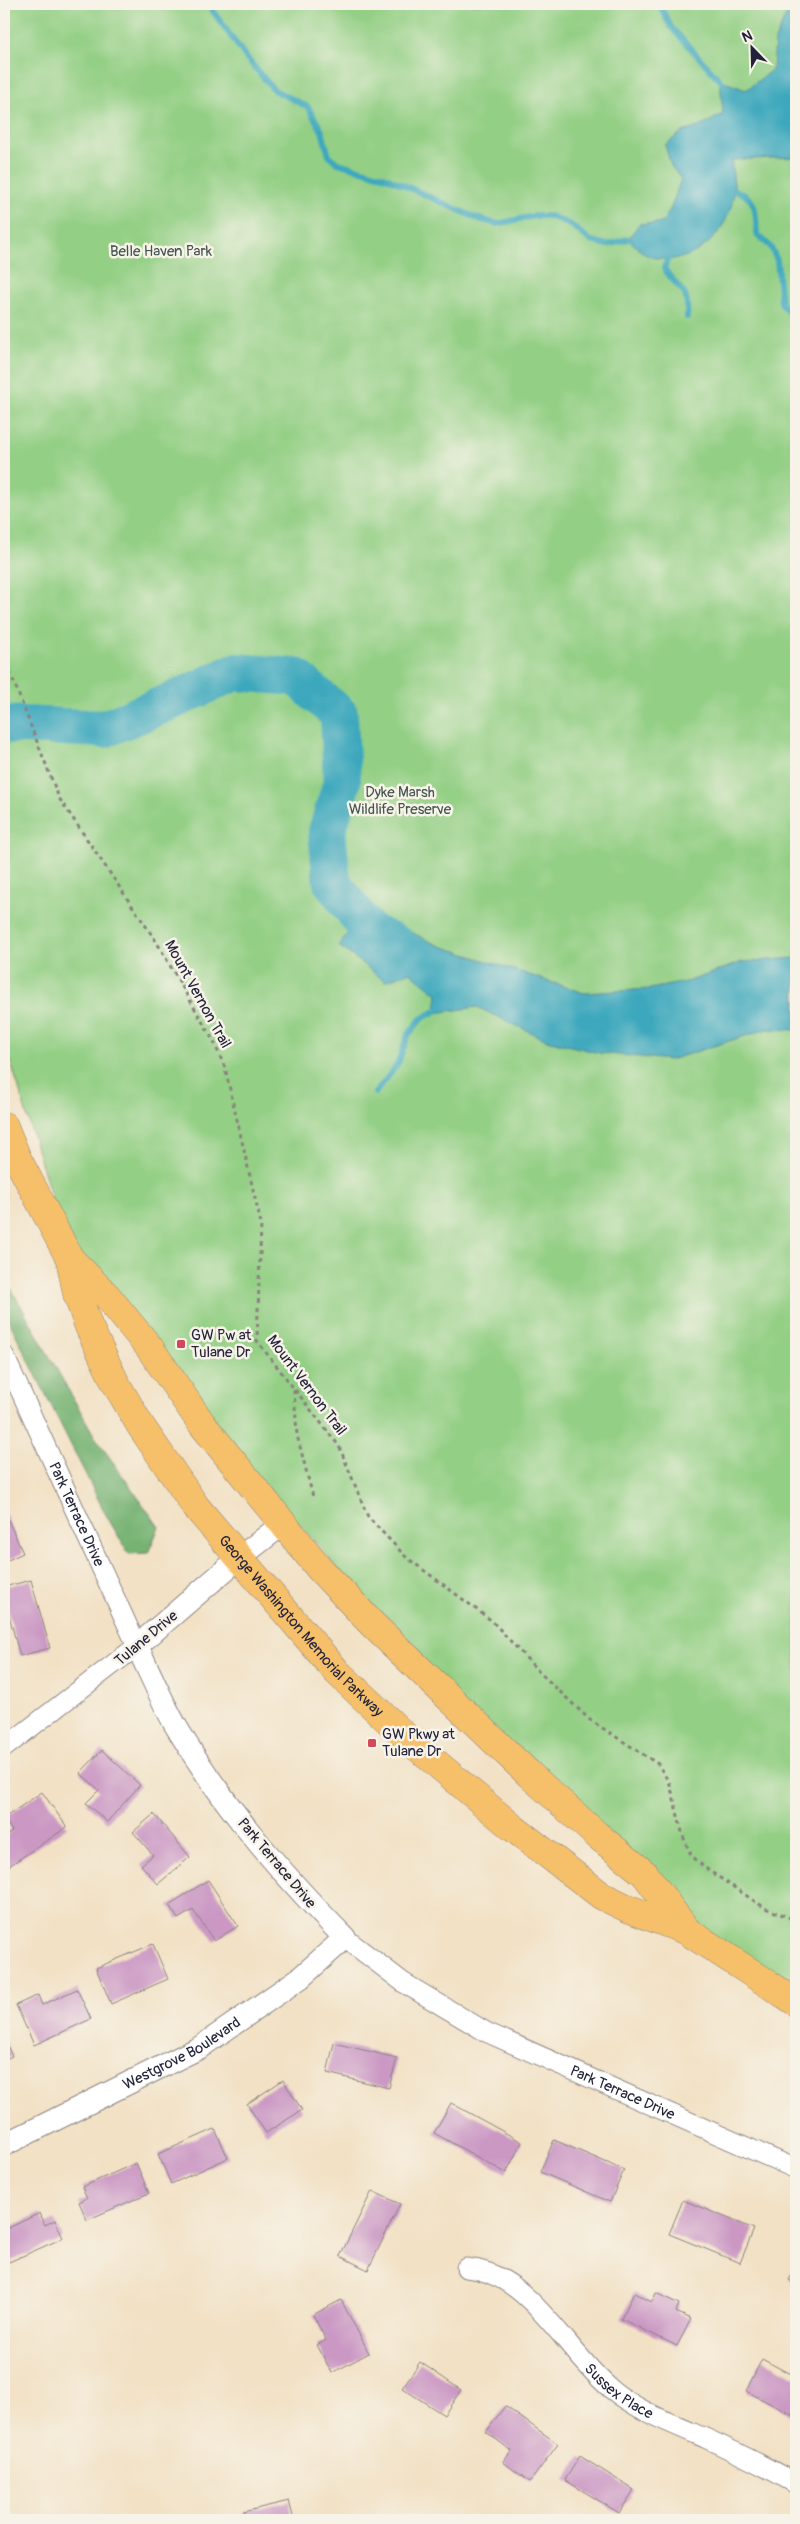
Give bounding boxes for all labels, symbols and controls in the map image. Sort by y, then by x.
north arrow [728,22,778,72]
text: N [739,27,755,46]
park label: Belle Haven Park [110,242,213,261]
park label: Dyke Marsh Wildlife Preserve [349,783,452,819]
street label: Mount Vernon Trail [160,937,235,1052]
place label: GW Pw at Tulane Dr [191,1326,252,1362]
street label: Mount Vernon Trail [263,1331,350,1439]
marker: GW Pw at Tulane Dr [175,1338,187,1350]
street label: Park Terrace Drive [44,1459,109,1570]
street label: George Washington Memorial Parkway [214,1531,388,1721]
street label: Tulane Drive [111,1606,182,1670]
place label: GW Pkwy at Tulane Dr [382,1725,456,1761]
marker: GW Pkwy at Tulane Dr [366,1737,378,1749]
street label: Park Terrace Drive [233,1814,320,1913]
street label: Westgrove Boulevard [120,2013,244,2094]
street label: Park Terrace Drive [567,2061,678,2124]
street label: Sussex Place [580,2360,657,2424]

